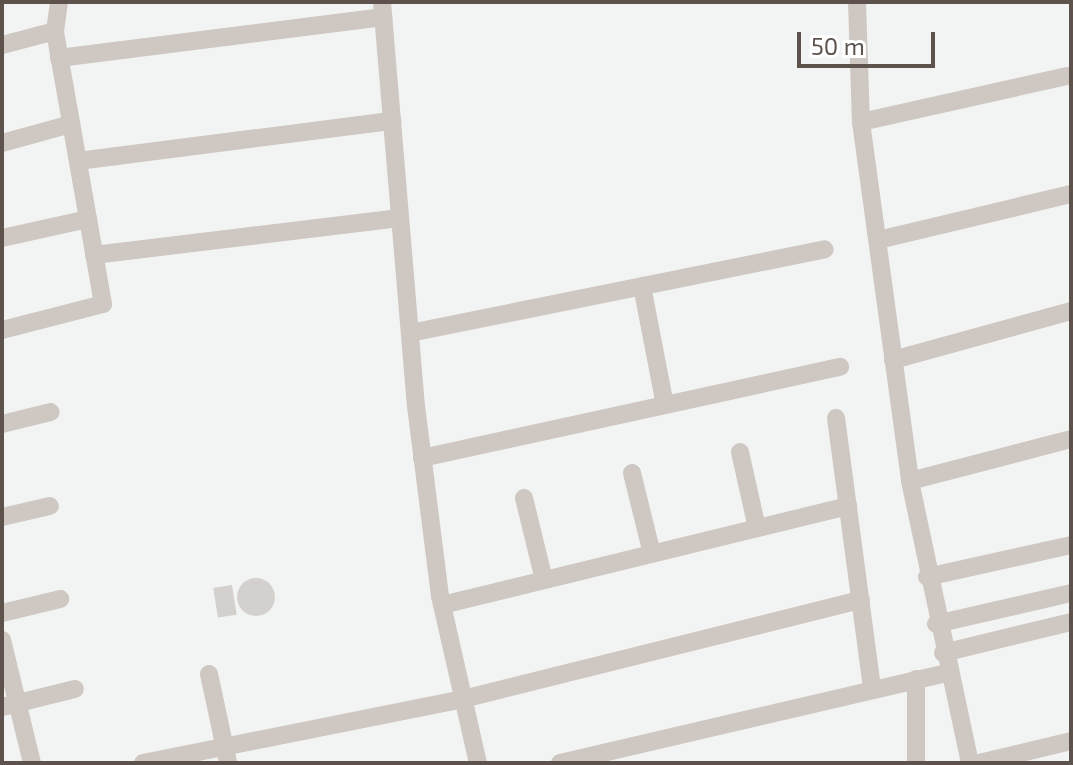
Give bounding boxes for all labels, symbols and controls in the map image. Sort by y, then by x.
scale bar [801,16,939,66]
text: 50 m [811,31,865,60]

